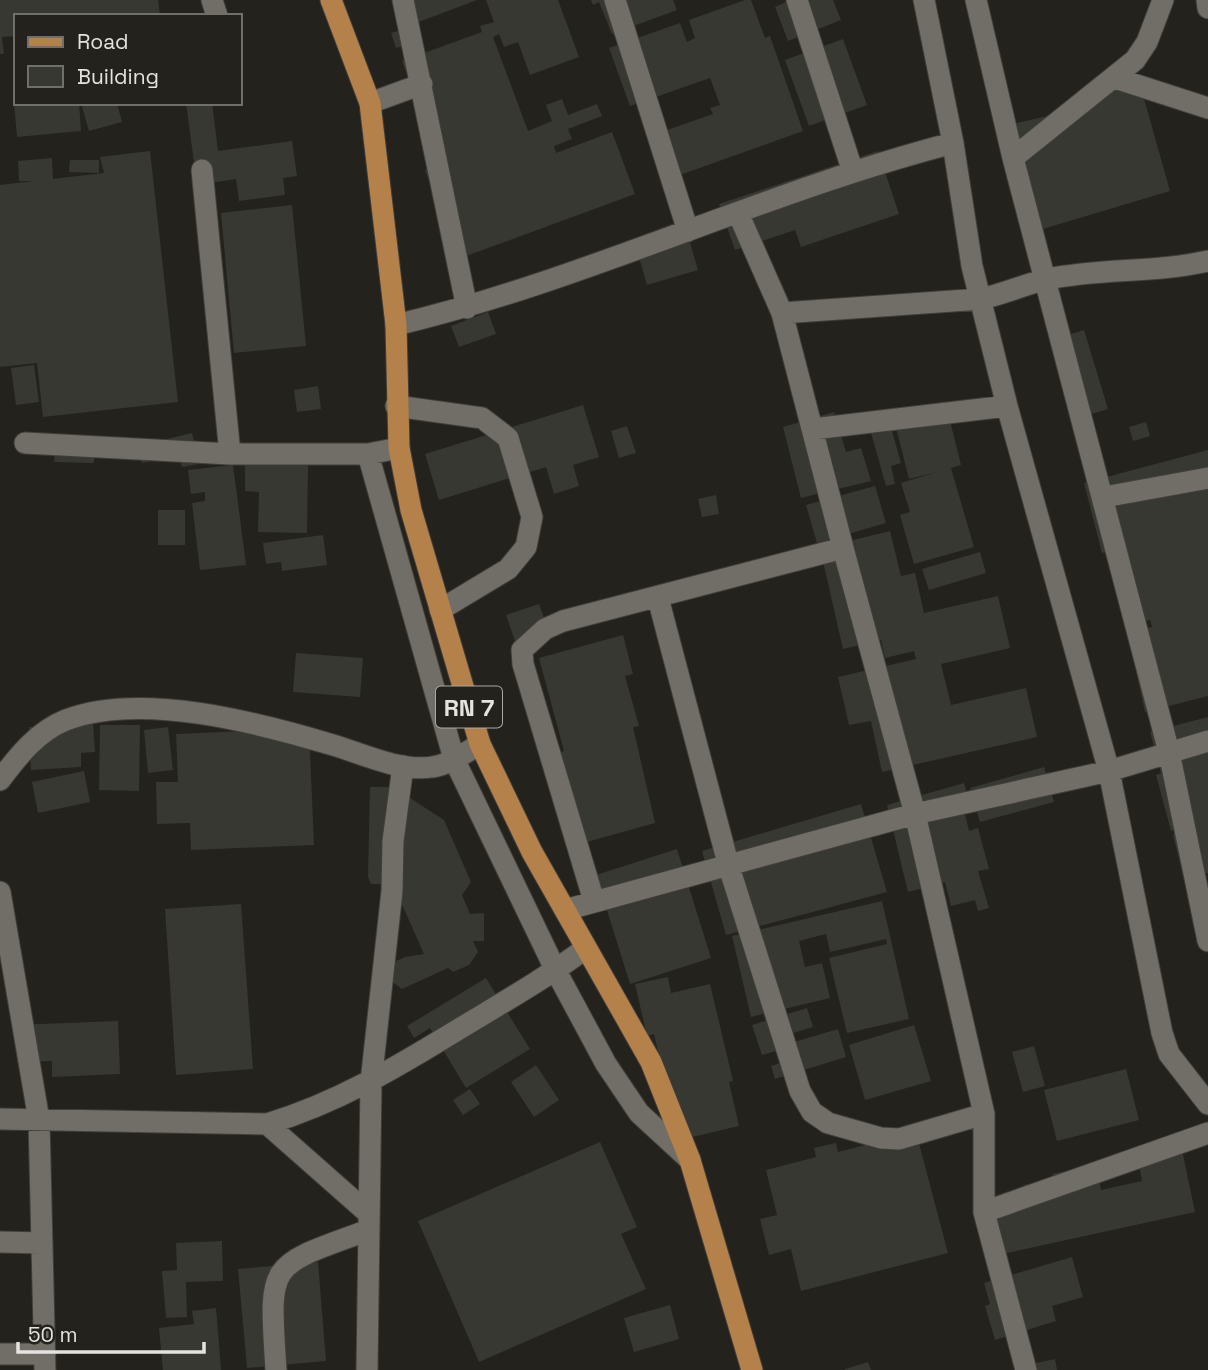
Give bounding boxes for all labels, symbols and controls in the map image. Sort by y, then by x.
legend [14,14,242,105]
text: Road [77,28,129,55]
text: Building [77,63,159,90]
road number: RN 7 [436,686,502,728]
scale bar [18,1310,203,1354]
text: 50 m [28,1321,78,1348]

